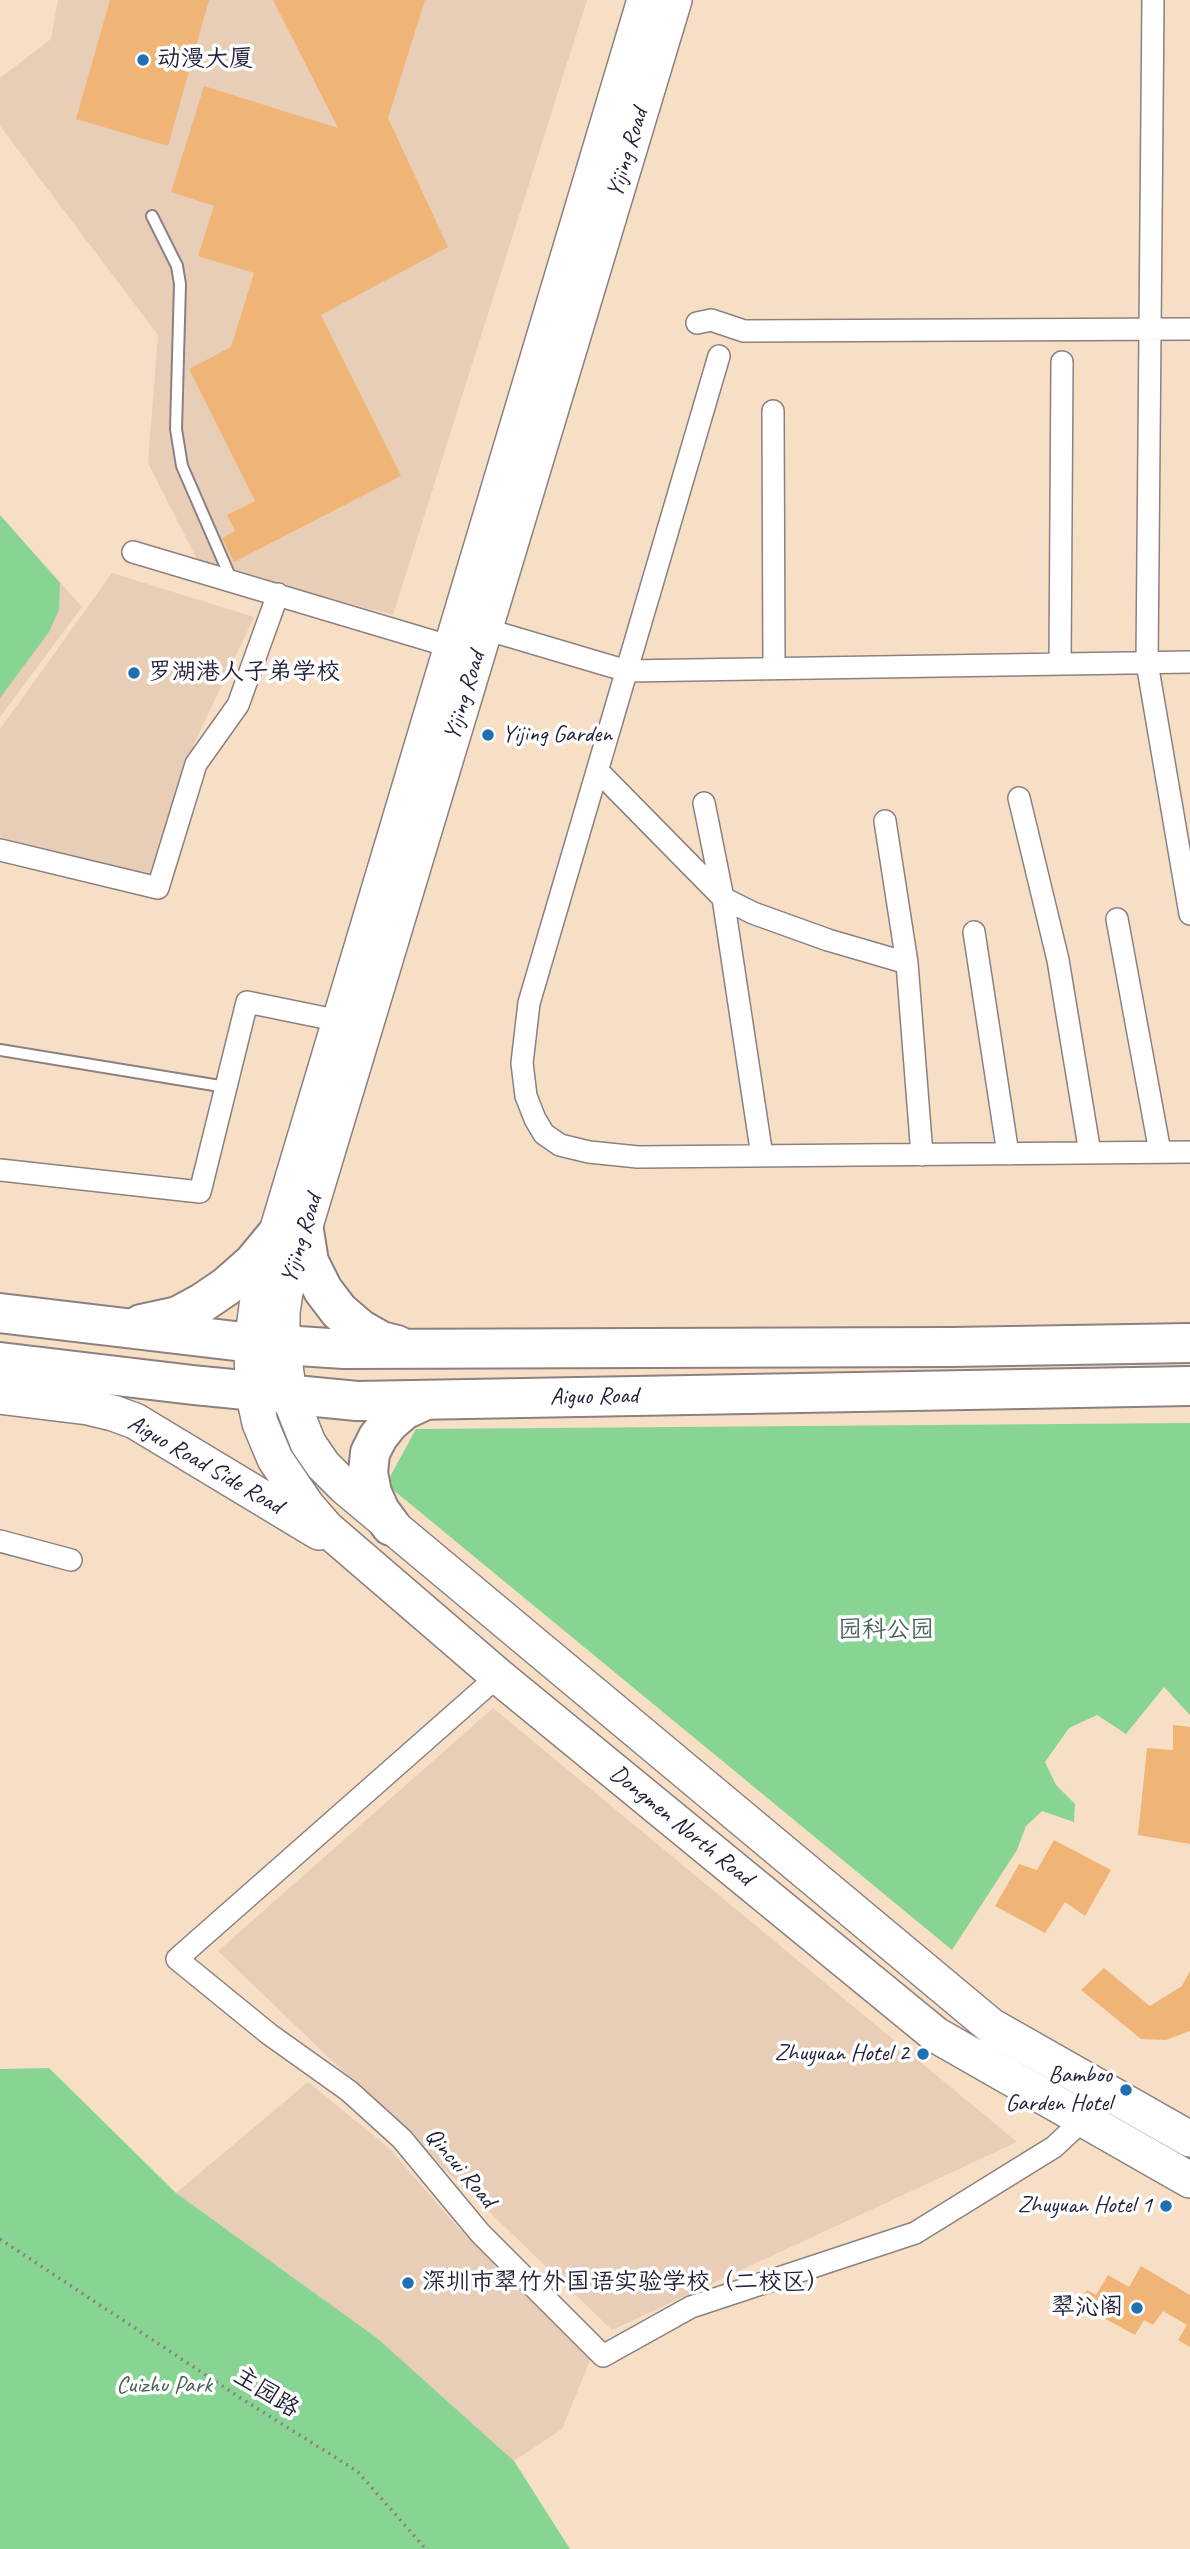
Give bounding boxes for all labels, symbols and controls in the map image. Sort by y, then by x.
place label: 动漫大厦 [157,46,253,74]
marker: 动漫大厦 [135,52,151,68]
street label: Yijing Road [601,105,655,201]
street label: Yijing Road [438,648,492,744]
place label: 罗湖港人子弟学校 [148,659,340,687]
marker: 罗湖港人子弟学校 [126,665,142,681]
place label: Yijing Garden [502,721,612,749]
marker: Yijing Garden [480,727,496,743]
street label: Yijing Road [275,1191,329,1287]
street label: Aiguo Road [550,1382,638,1412]
street label: Aiguo Road Side Road [122,1409,288,1521]
park label: 园科公园 [838,1617,934,1645]
street label: Dongmen North Road [604,1759,758,1893]
place label: Zhuyuan Hotel 2 [775,2040,909,2068]
marker: Zhuyuan Hotel 2 [915,2046,931,2062]
place label: Bamboo Garden Hotel [1006,2062,1112,2118]
marker: Bamboo Garden Hotel [1118,2082,1134,2098]
street label: Qincui Road [418,2122,502,2214]
place label: Zhuyuan Hotel 1 [1018,2192,1152,2220]
marker: Zhuyuan Hotel 1 [1158,2198,1174,2214]
place label: 深圳市翠竹外国语实验学校（二校区） [422,2269,830,2297]
marker: 深圳市翠竹外国语实验学校（二校区） [400,2275,416,2291]
place label: 翠沁阁 [1051,2294,1123,2322]
marker: 翠沁阁 [1129,2300,1145,2316]
street label: 主园路 [228,2362,304,2424]
park label: Cuizhu Park [116,2372,212,2400]

